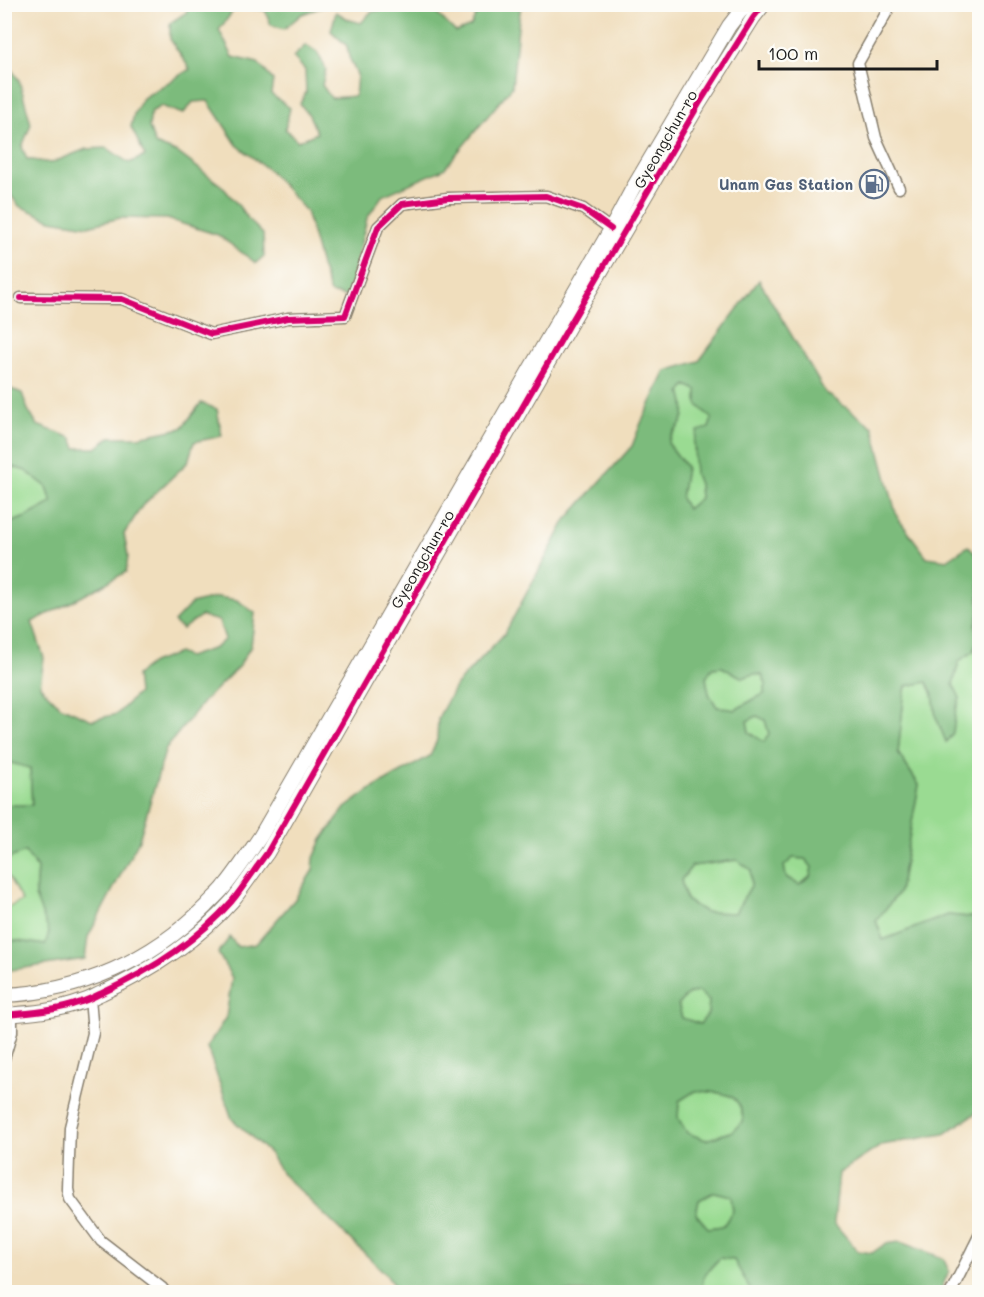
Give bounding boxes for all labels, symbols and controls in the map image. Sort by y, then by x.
scale bar [759,33,938,71]
text: 100 m [768,41,818,65]
street label: Gyeongchun-ro [629,86,701,192]
fuel station icon: Unam Gas Station [858,168,890,200]
place label: Unam Gas Station [719,174,853,194]
street label: Gyeongchun-ro [386,506,458,612]

